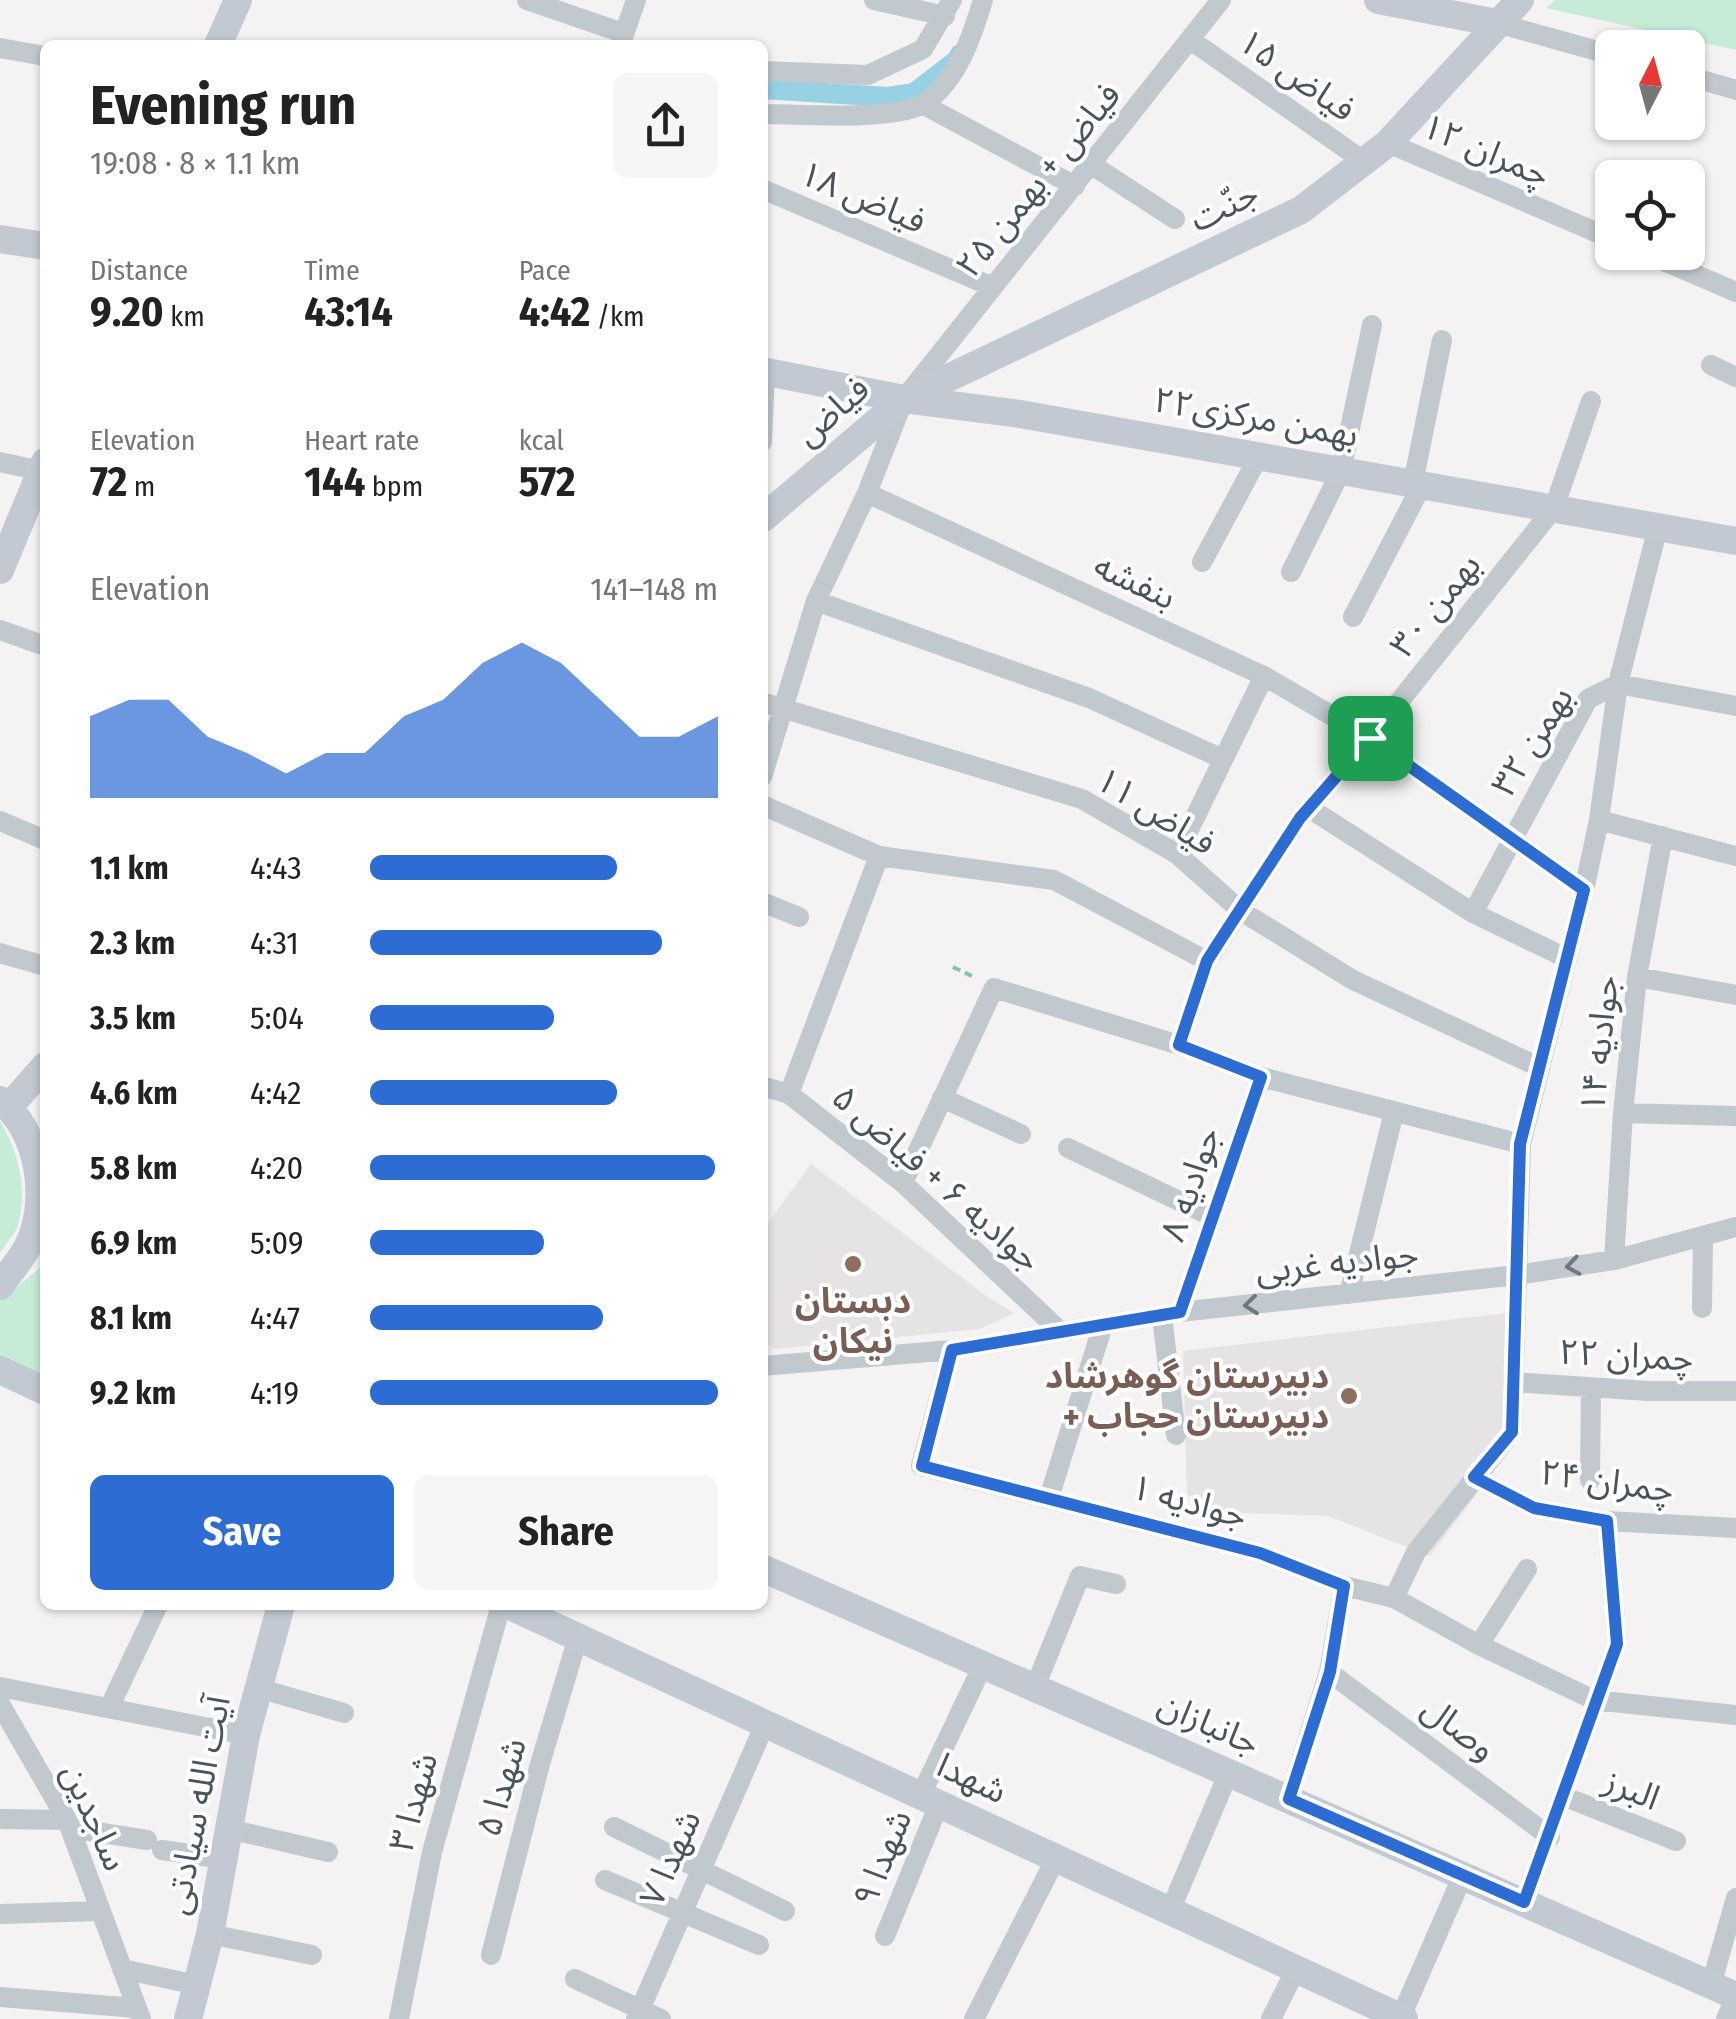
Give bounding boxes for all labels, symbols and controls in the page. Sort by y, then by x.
street label: فیاض ۱۵ [1231,20,1363,130]
north arrow [1595,30,1705,140]
map controls [1595,30,1705,270]
text: Evening run [90,73,356,139]
button: share [613,73,718,178]
street label: فیاض + بهمن ۲۵ [947,74,1129,286]
street label: چمران ۱۲ [1415,104,1556,197]
text: 19:08 · 8 × 1.1 km [90,144,300,182]
street label: فیاض ۱۸ [794,152,932,242]
button: locate [1595,160,1705,270]
street label: جنّت [1183,172,1265,240]
text: Distance [90,254,188,287]
text: Time [304,254,360,287]
text: Pace [519,254,571,287]
text: 9.20 [90,287,164,337]
text: 43:14 [304,287,393,337]
text: 4:42 [519,287,590,337]
text: km [164,300,205,333]
text: /km [590,300,645,333]
street label: فیاض [786,367,878,455]
street label: ۲۲بهمن مرکزی [1150,378,1362,456]
text: Elevation [90,424,195,457]
text: Heart rate [304,424,419,457]
text: kcal [519,424,564,457]
text: 72 [90,457,127,507]
text: 144 [304,457,365,507]
text: 572 [519,457,576,507]
text: m [127,470,155,503]
text: bpm [365,470,423,503]
street label: بنفشه [1087,544,1183,618]
street label: بهمن ۳۰ [1381,545,1489,665]
text: Elevation [90,570,210,608]
text: 141–148 m [590,570,718,608]
street label: بهمن ۳۲ [1482,678,1582,804]
pin [1328,696,1413,781]
icon: arrive [1343,711,1398,766]
street label: فیاض ۱۱ [1089,758,1223,864]
text: 1.1 km [90,849,169,887]
text: 4:43 [250,849,302,887]
text: 2.3 km [90,924,175,962]
text: 4:31 [250,924,299,962]
street label: جوادیه ۱۴ [1571,973,1627,1115]
text: 3.5 km [90,999,176,1037]
text: 5:04 [250,999,304,1037]
text: 4.6 km [90,1074,178,1112]
text: 4:42 [250,1074,301,1112]
street label: جوادیه ۶ + فیاض ۵ [824,1076,1050,1280]
street label: جوادیه ۸ [1151,1121,1229,1247]
text: 5.8 km [90,1149,177,1187]
text: 4:20 [250,1149,303,1187]
text: 6.9 km [90,1224,177,1262]
text: 5:09 [250,1224,303,1262]
street label: جوادیه غربی [1254,1233,1420,1291]
marker: دبستان نیکان [842,1253,864,1275]
one-way arrow [1565,1255,1582,1276]
place label: دبستان نیکان [795,1280,911,1362]
one-way arrow [1242,1293,1258,1315]
text: 8.1 km [90,1299,172,1337]
text: 4:47 [250,1299,300,1337]
street label: چمران ۲۲ [1558,1331,1694,1381]
place label: دبیرستان گوهرشاد + دبیرستان حجاب [1045,1355,1329,1437]
text: 9.2 km [90,1374,176,1412]
text: 4:19 [250,1374,299,1412]
marker: دبیرستان گوهرشاد + دبیرستان حجاب [1338,1385,1360,1407]
street label: چمران ۲۴ [1537,1451,1676,1512]
street label: جوادیه ۱ [1127,1465,1251,1537]
button: Save [90,1475,394,1590]
button: Share [414,1475,718,1590]
street label: جانبازان [1152,1682,1266,1764]
street label: وصال [1414,1687,1504,1769]
street label: آیت الله سیادتی [155,1690,239,1918]
street label: شهدا ۵ [467,1733,535,1841]
street label: شهدا [930,1744,1014,1812]
street label: شهدا ۳ [380,1748,446,1856]
street label: ساجدین [53,1757,137,1877]
street label: البرز [1597,1759,1666,1819]
street label: شهدا ۷ [630,1804,710,1912]
street label: شهدا ۹ [844,1804,920,1912]

